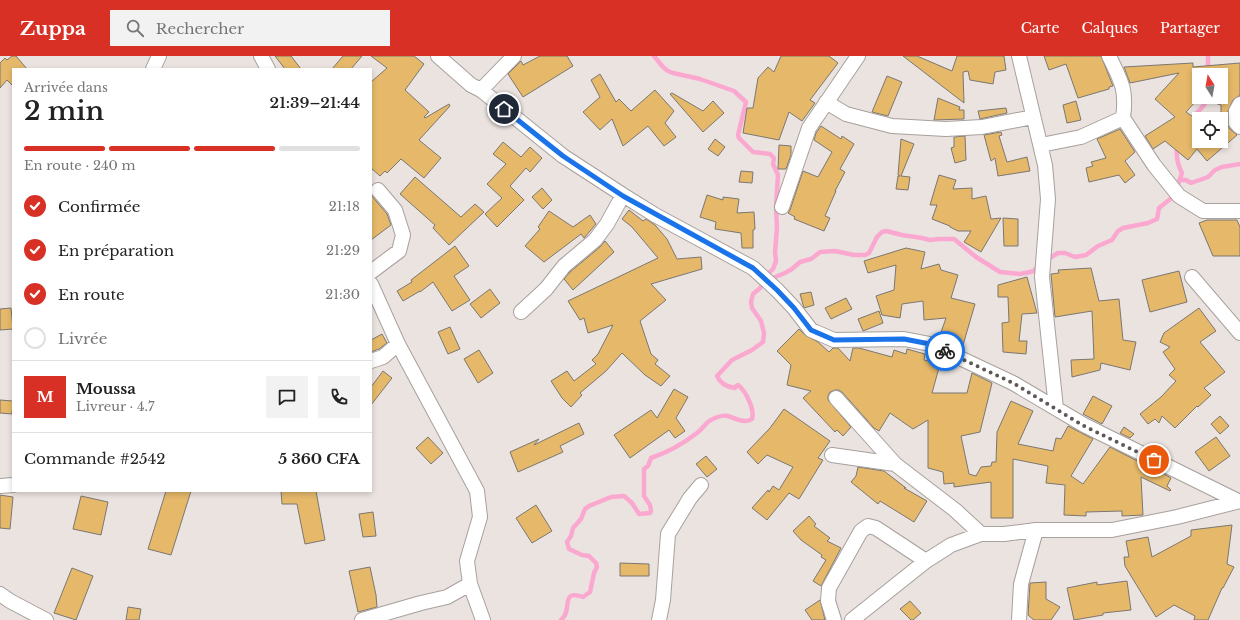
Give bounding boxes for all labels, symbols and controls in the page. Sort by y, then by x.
search box [110,10,390,46]
text: Zuppa [20,17,86,40]
icon: search [124,17,146,39]
text: Rechercher [156,19,244,38]
text: Carte [1021,19,1060,37]
text: Calques [1082,19,1138,37]
text: Partager [1160,19,1220,37]
north arrow [1192,68,1228,104]
map controls [1192,68,1228,148]
text: Arrivée dans [24,79,108,96]
pin [487,92,521,126]
text: 21:39–21:44 [270,93,360,112]
text: 2 min [24,95,104,127]
icon: home [493,98,515,120]
button: locate [1192,112,1228,148]
text: En route · 240 m [24,157,136,174]
icon: check [24,195,46,217]
text: Confirmée [58,197,140,216]
text: 21:18 [329,198,360,215]
icon: check [24,239,46,261]
text: En préparation [58,241,174,260]
text: 21:29 [326,242,360,259]
icon: check [24,283,46,305]
text: En route [58,285,125,304]
text: 21:30 [325,286,360,303]
text: Livrée [58,329,107,348]
courier [925,331,965,371]
icon: bike [934,340,956,362]
button: chat [266,376,308,418]
button: phone [318,376,360,418]
text: Moussa [76,379,136,398]
text: M [36,387,54,406]
text: Livreur · 4.7 [76,398,154,415]
pin [1137,443,1171,477]
text: Commande #2542 [24,449,165,468]
text: 5 360 CFA [278,449,360,468]
icon: bag [1143,449,1165,471]

